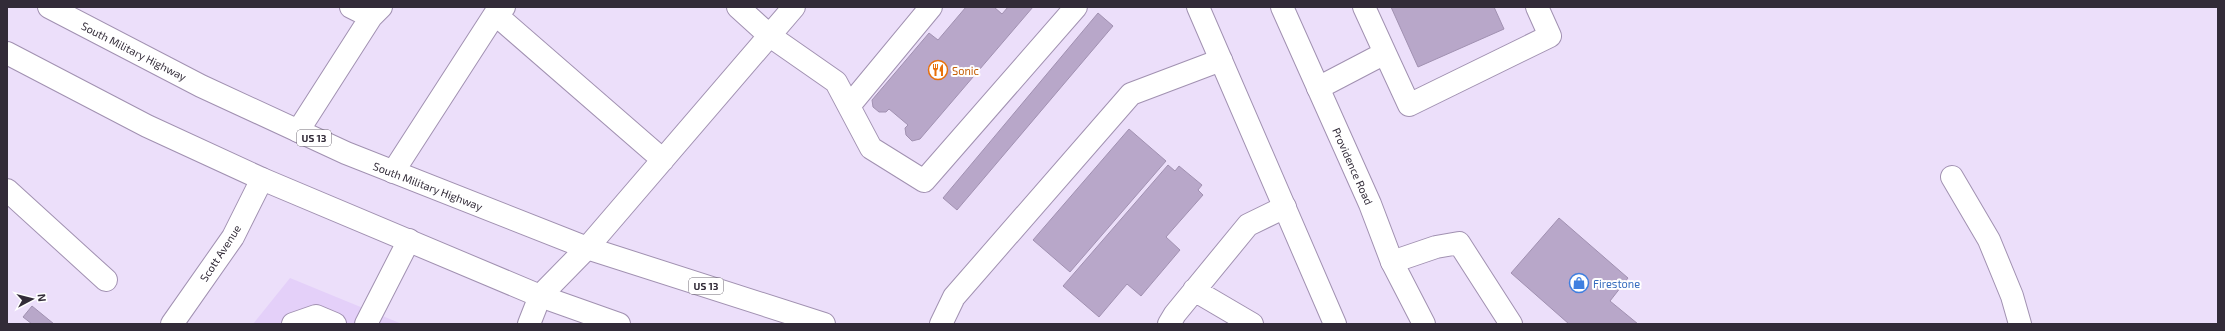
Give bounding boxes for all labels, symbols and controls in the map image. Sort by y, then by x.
street label: South Military Highway [79,19,189,83]
restaurant icon: Sonic [927,59,949,81]
place label: Sonic [952,64,979,77]
street label: Providence Road [1330,125,1376,207]
road number: US 13 [297,130,331,146]
street label: South Military Highway [371,159,485,213]
street label: Scott Avenue [197,222,243,284]
shop icon: Firestone [1568,272,1590,294]
place label: Firestone [1593,277,1640,290]
road number: US 13 [689,278,723,294]
north arrow [12,279,52,319]
text: N [35,293,49,303]

